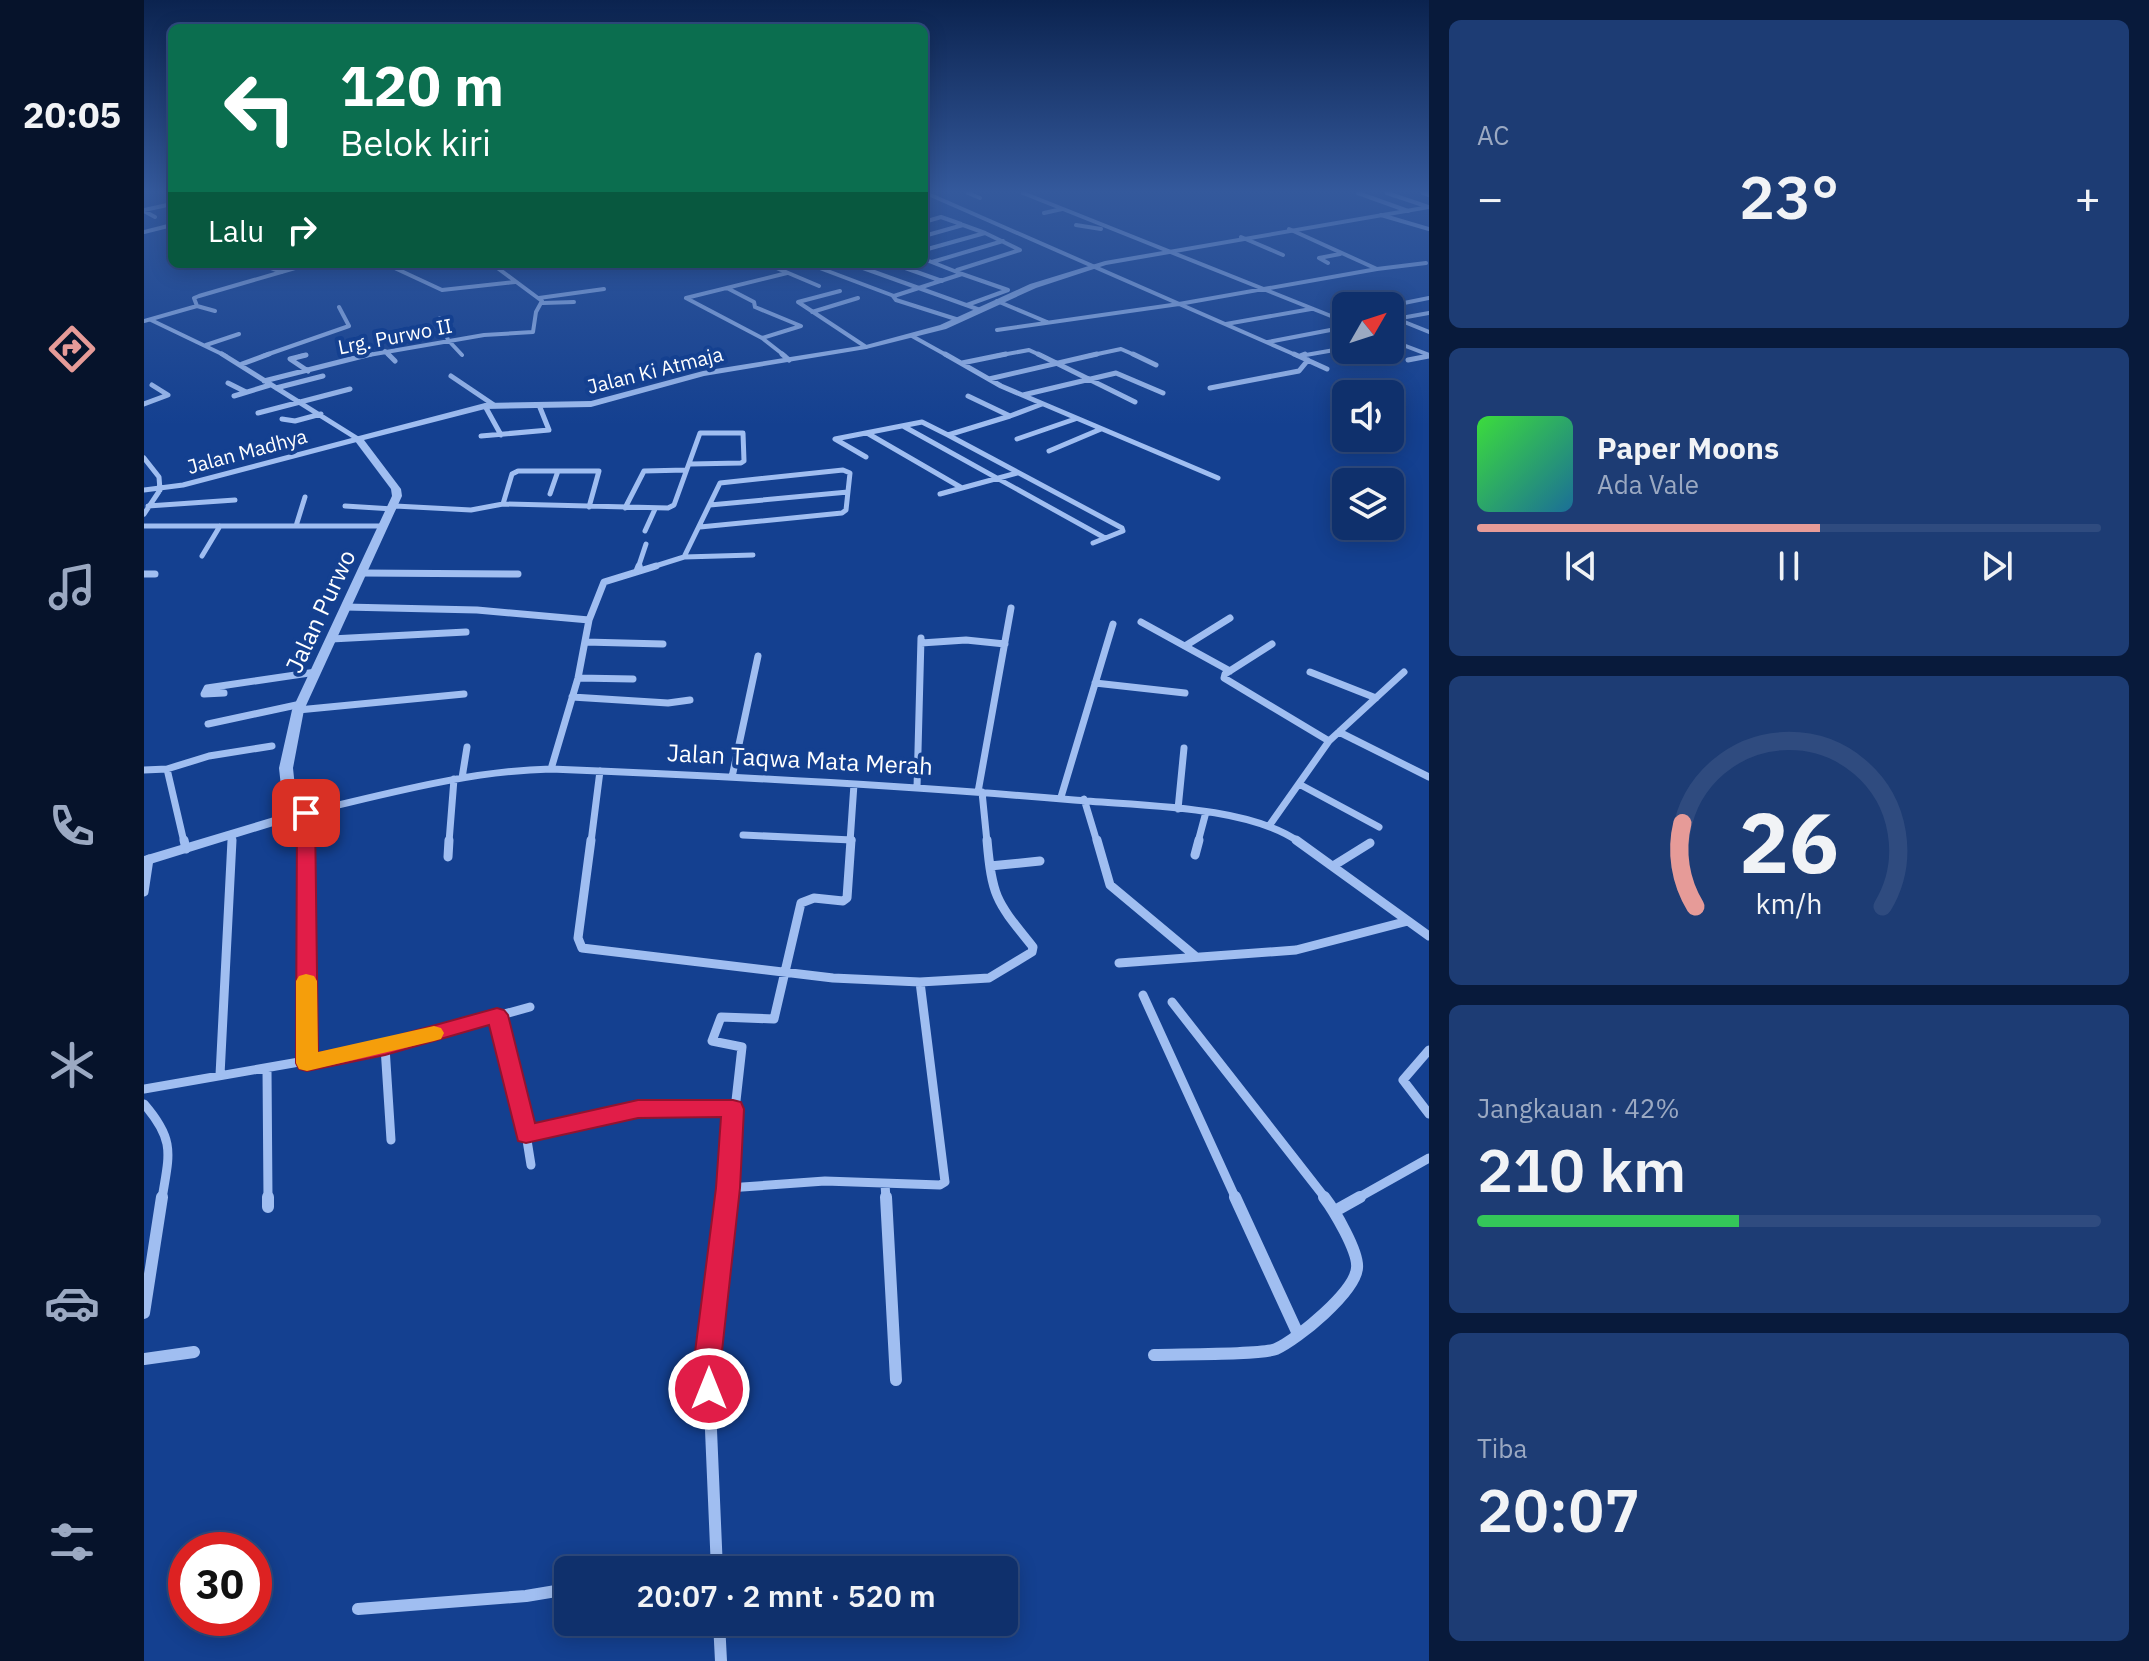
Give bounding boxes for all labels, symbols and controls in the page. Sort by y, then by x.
text: 120 m [340,49,504,121]
icon: left [208,56,312,160]
text: 20:05 [23,91,121,138]
text: AC [1477,118,1509,152]
text: Belok kiri [340,119,491,166]
text: 23° [1739,157,1839,236]
text: − [1477,169,1503,226]
text: + [2075,169,2101,226]
icon: right [280,208,324,252]
text: Lalu [208,211,264,250]
north arrow [1332,292,1404,364]
map controls [1332,292,1404,540]
street label: Lrg. Purwo II [335,312,455,360]
icon: directions [44,321,100,377]
street label: Jalan Ki Atmaja [584,340,726,400]
button: sound [1332,380,1404,452]
street label: Jalan Madhya [184,422,310,480]
text: Paper Moons [1597,428,1779,467]
text: Ada Vale [1597,467,1699,501]
button: layers [1332,468,1404,540]
street label: Jalan Purwo [277,544,363,678]
icon: previous [1559,544,1603,588]
icon: pause [1767,544,1811,588]
icon: next [1975,544,2019,588]
icon: music [44,559,100,615]
street label: Jalan Taqwa Mata Merah [666,736,934,782]
pin [272,779,340,847]
text: 26 [1739,787,1839,895]
icon: arrive [284,791,328,835]
icon: phone [44,798,100,854]
text: km/h [1755,885,1823,922]
icon: climate [44,1037,100,1093]
text: Jangkauan · 42% [1477,1091,1680,1125]
text: 210 km [1477,1130,1686,1209]
icon: car [44,1275,100,1331]
position arrow [667,1347,751,1431]
text: Tiba [1477,1431,1527,1465]
text: 20:07 [1477,1470,1640,1549]
icon: filters [44,1514,100,1570]
speed limit sign: 30 [168,1532,272,1636]
text: 20:07 · 2 mnt · 520 m [636,1576,936,1615]

